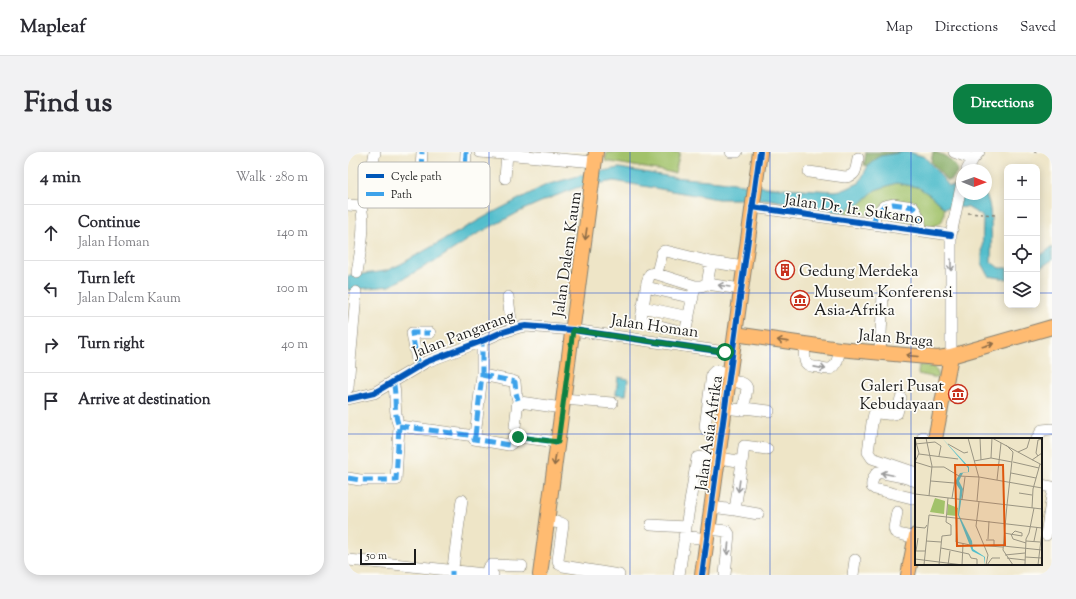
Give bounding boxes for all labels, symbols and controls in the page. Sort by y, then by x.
text: Mapleaf [20,14,86,41]
text: Map [886,18,913,38]
text: Directions [935,18,998,38]
text: Saved [1020,18,1056,38]
text: Find us [24,84,112,124]
button: Directions [953,84,1052,124]
legend [358,162,490,208]
north arrow [956,164,992,200]
map controls [1004,164,1040,308]
button: + [1004,164,1040,200]
text: 4 min [40,166,81,190]
text: Walk · 280 m [236,169,308,187]
text: Cycle path [391,169,442,185]
text: Path [391,187,413,203]
street label: Jalan Dr. Ir. Sukarno [782,189,925,232]
street label: Jalan Dalem Kaum [548,190,589,320]
button: − [1004,200,1040,236]
text: Continue [78,213,140,234]
icon: ahead [40,222,62,244]
text: 140 m [277,224,308,242]
one-way arrow [582,227,589,240]
text: Jalan Homan [78,234,150,252]
button: locate [1004,236,1040,272]
one-way arrow [947,258,955,271]
building icon: Gedung Merdeka [774,259,796,281]
place label: Gedung Merdeka [799,261,919,284]
text: Turn left [78,269,135,290]
button: layers [1004,272,1040,308]
icon: left [40,278,62,300]
text: 100 m [276,280,308,298]
one-way arrow [718,282,731,290]
place label: Museum Konferensi Asia-Afrika [814,282,953,323]
museum icon: Museum Konferensi Asia-Afrika [789,289,811,311]
text: Jalan Dalem Kaum [78,290,181,308]
street label: Jalan Pangarang [409,305,518,366]
street label: Jalan Homan [608,310,700,345]
street label: Jalan Braga [856,325,935,354]
icon: right [40,334,62,356]
text: Turn right [78,334,144,355]
text: 40 m [281,336,308,354]
one-way arrow [777,337,790,345]
one-way arrow [981,341,994,349]
route start [716,343,734,361]
one-way arrow [906,352,919,359]
one-way arrow [813,364,826,372]
street label: Jalan Asia Afrika [691,373,730,494]
place label: Galeri Pusat Kebudayaan [859,376,945,417]
museum icon: Galeri Pusat Kebudayaan [947,383,969,405]
icon: arrive [40,390,62,412]
text: Arrive at destination [78,390,211,411]
route end [509,428,527,446]
inset map [915,438,1042,565]
one-way arrow [551,453,559,466]
one-way arrow [881,469,894,477]
one-way arrow [735,479,743,492]
one-way arrow [724,542,731,555]
scale bar [360,547,416,566]
text: 50 m [366,548,387,564]

